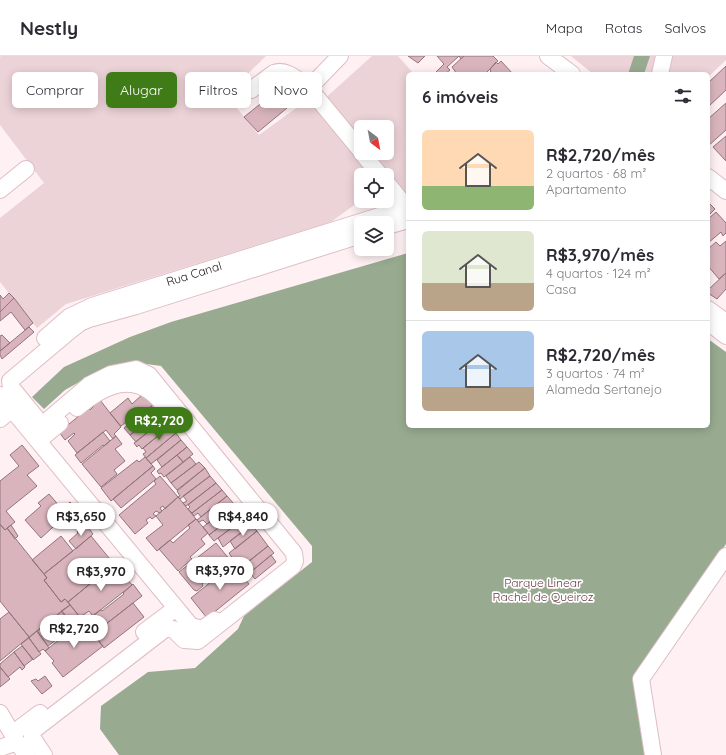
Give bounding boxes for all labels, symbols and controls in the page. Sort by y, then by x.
text: Nestly [20,16,78,40]
text: Mapa [546,19,583,37]
text: Rotas [605,19,642,37]
text: Salvos [664,19,706,37]
chip: Comprar [12,72,98,108]
chip: Alugar [106,72,177,108]
chip: Filtros [185,72,251,108]
chip: Novo [259,72,322,108]
icon: filters [672,85,694,107]
text: 6 imóveis [422,86,498,107]
north arrow [354,120,394,160]
map controls [354,120,394,256]
text: R$2,720/mês [546,144,655,165]
icon: home [454,146,502,194]
text: 2 quartos · 68 m² [546,165,646,181]
button: locate [354,168,394,208]
text: Apartamento [546,181,626,197]
button: layers [354,216,394,256]
text: R$3,970/mês [546,244,654,265]
icon: home [454,247,502,295]
street label: Rua Canal [164,258,223,289]
text: 4 quartos · 124 m² [546,265,651,281]
text: Casa [546,281,576,297]
text: R$2,720/mês [546,344,655,365]
icon: home [454,347,502,395]
text: 3 quartos · 74 m² [546,365,645,381]
text: Alameda Sertanejo [546,381,662,397]
pin: R$2,720 [122,407,196,441]
text: R$2,720 [134,412,184,428]
pin: R$3,650 [44,503,118,537]
pin: R$4,840 [206,503,280,537]
text: R$3,650 [56,508,106,524]
text: R$4,840 [218,508,268,524]
pin: R$3,970 [183,557,257,591]
pin: R$3,970 [64,558,138,592]
text: R$3,970 [195,562,245,578]
text: R$3,970 [76,563,126,579]
park label: Parque Linear Rachel de Queiroz [492,575,594,604]
pin: R$2,720 [37,615,111,649]
text: R$2,720 [49,620,99,636]

